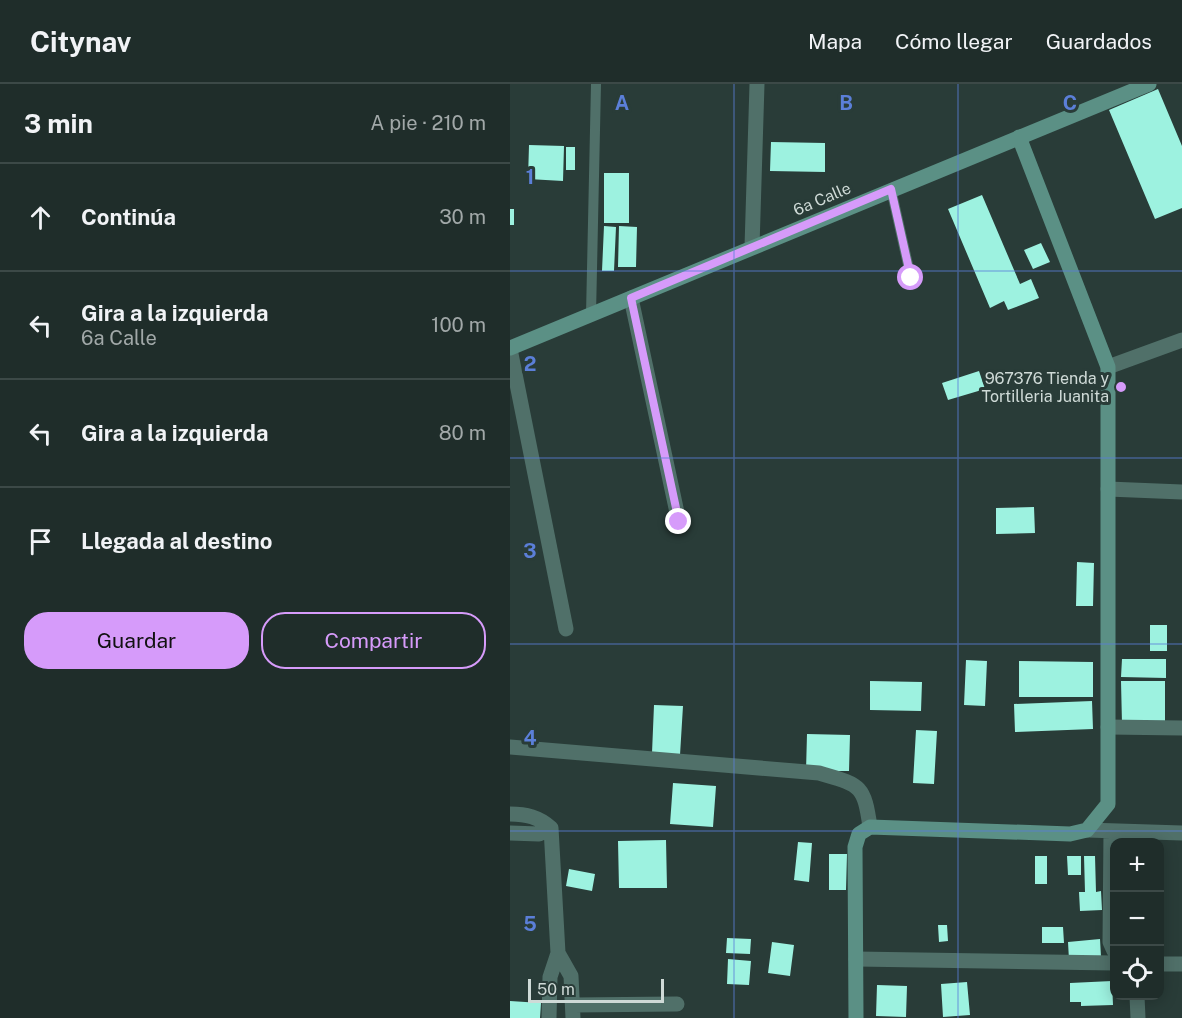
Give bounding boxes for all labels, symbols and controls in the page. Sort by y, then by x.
text: Citynav [30,25,131,58]
text: Mapa [808,29,862,54]
text: Cómo llegar [895,29,1013,54]
text: Guardados [1046,29,1152,54]
text: A [615,91,629,115]
text: B [839,91,853,115]
text: C [1063,91,1077,115]
text: 3 min [24,108,93,139]
text: A pie · 210 m [370,111,486,135]
text: 1 [526,165,534,189]
street label: 6a Calle [790,178,854,220]
icon: ahead [24,201,57,234]
text: Continúa [81,204,176,230]
text: 30 m [439,205,486,229]
route start [897,264,923,290]
text: Gira a la izquierda [81,300,268,326]
icon: left [24,309,57,342]
text: 100 m [431,313,486,337]
text: 6a Calle [81,326,157,350]
text: 2 [524,352,536,376]
place label: 967376 Tienda y Tortilleria Juanita [982,369,1109,406]
marker: 967376 Tienda y Tortilleria Juanita [1114,380,1128,394]
icon: left [24,417,57,450]
text: Gira a la izquierda [81,420,268,446]
text: 80 m [439,421,486,445]
route end [665,508,691,534]
icon: arrive [24,525,57,558]
text: Llegada al destino [81,528,272,554]
text: 3 [523,539,537,563]
button: Guardar [24,612,249,669]
button: Compartir [261,612,486,669]
text: 4 [523,726,537,750]
map controls [1110,838,1164,1000]
button: + [1110,838,1164,892]
button: − [1110,892,1164,946]
text: 5 [523,912,537,936]
button: locate [1110,946,1164,1000]
scale bar [528,976,664,1004]
text: 50 m [537,980,575,999]

